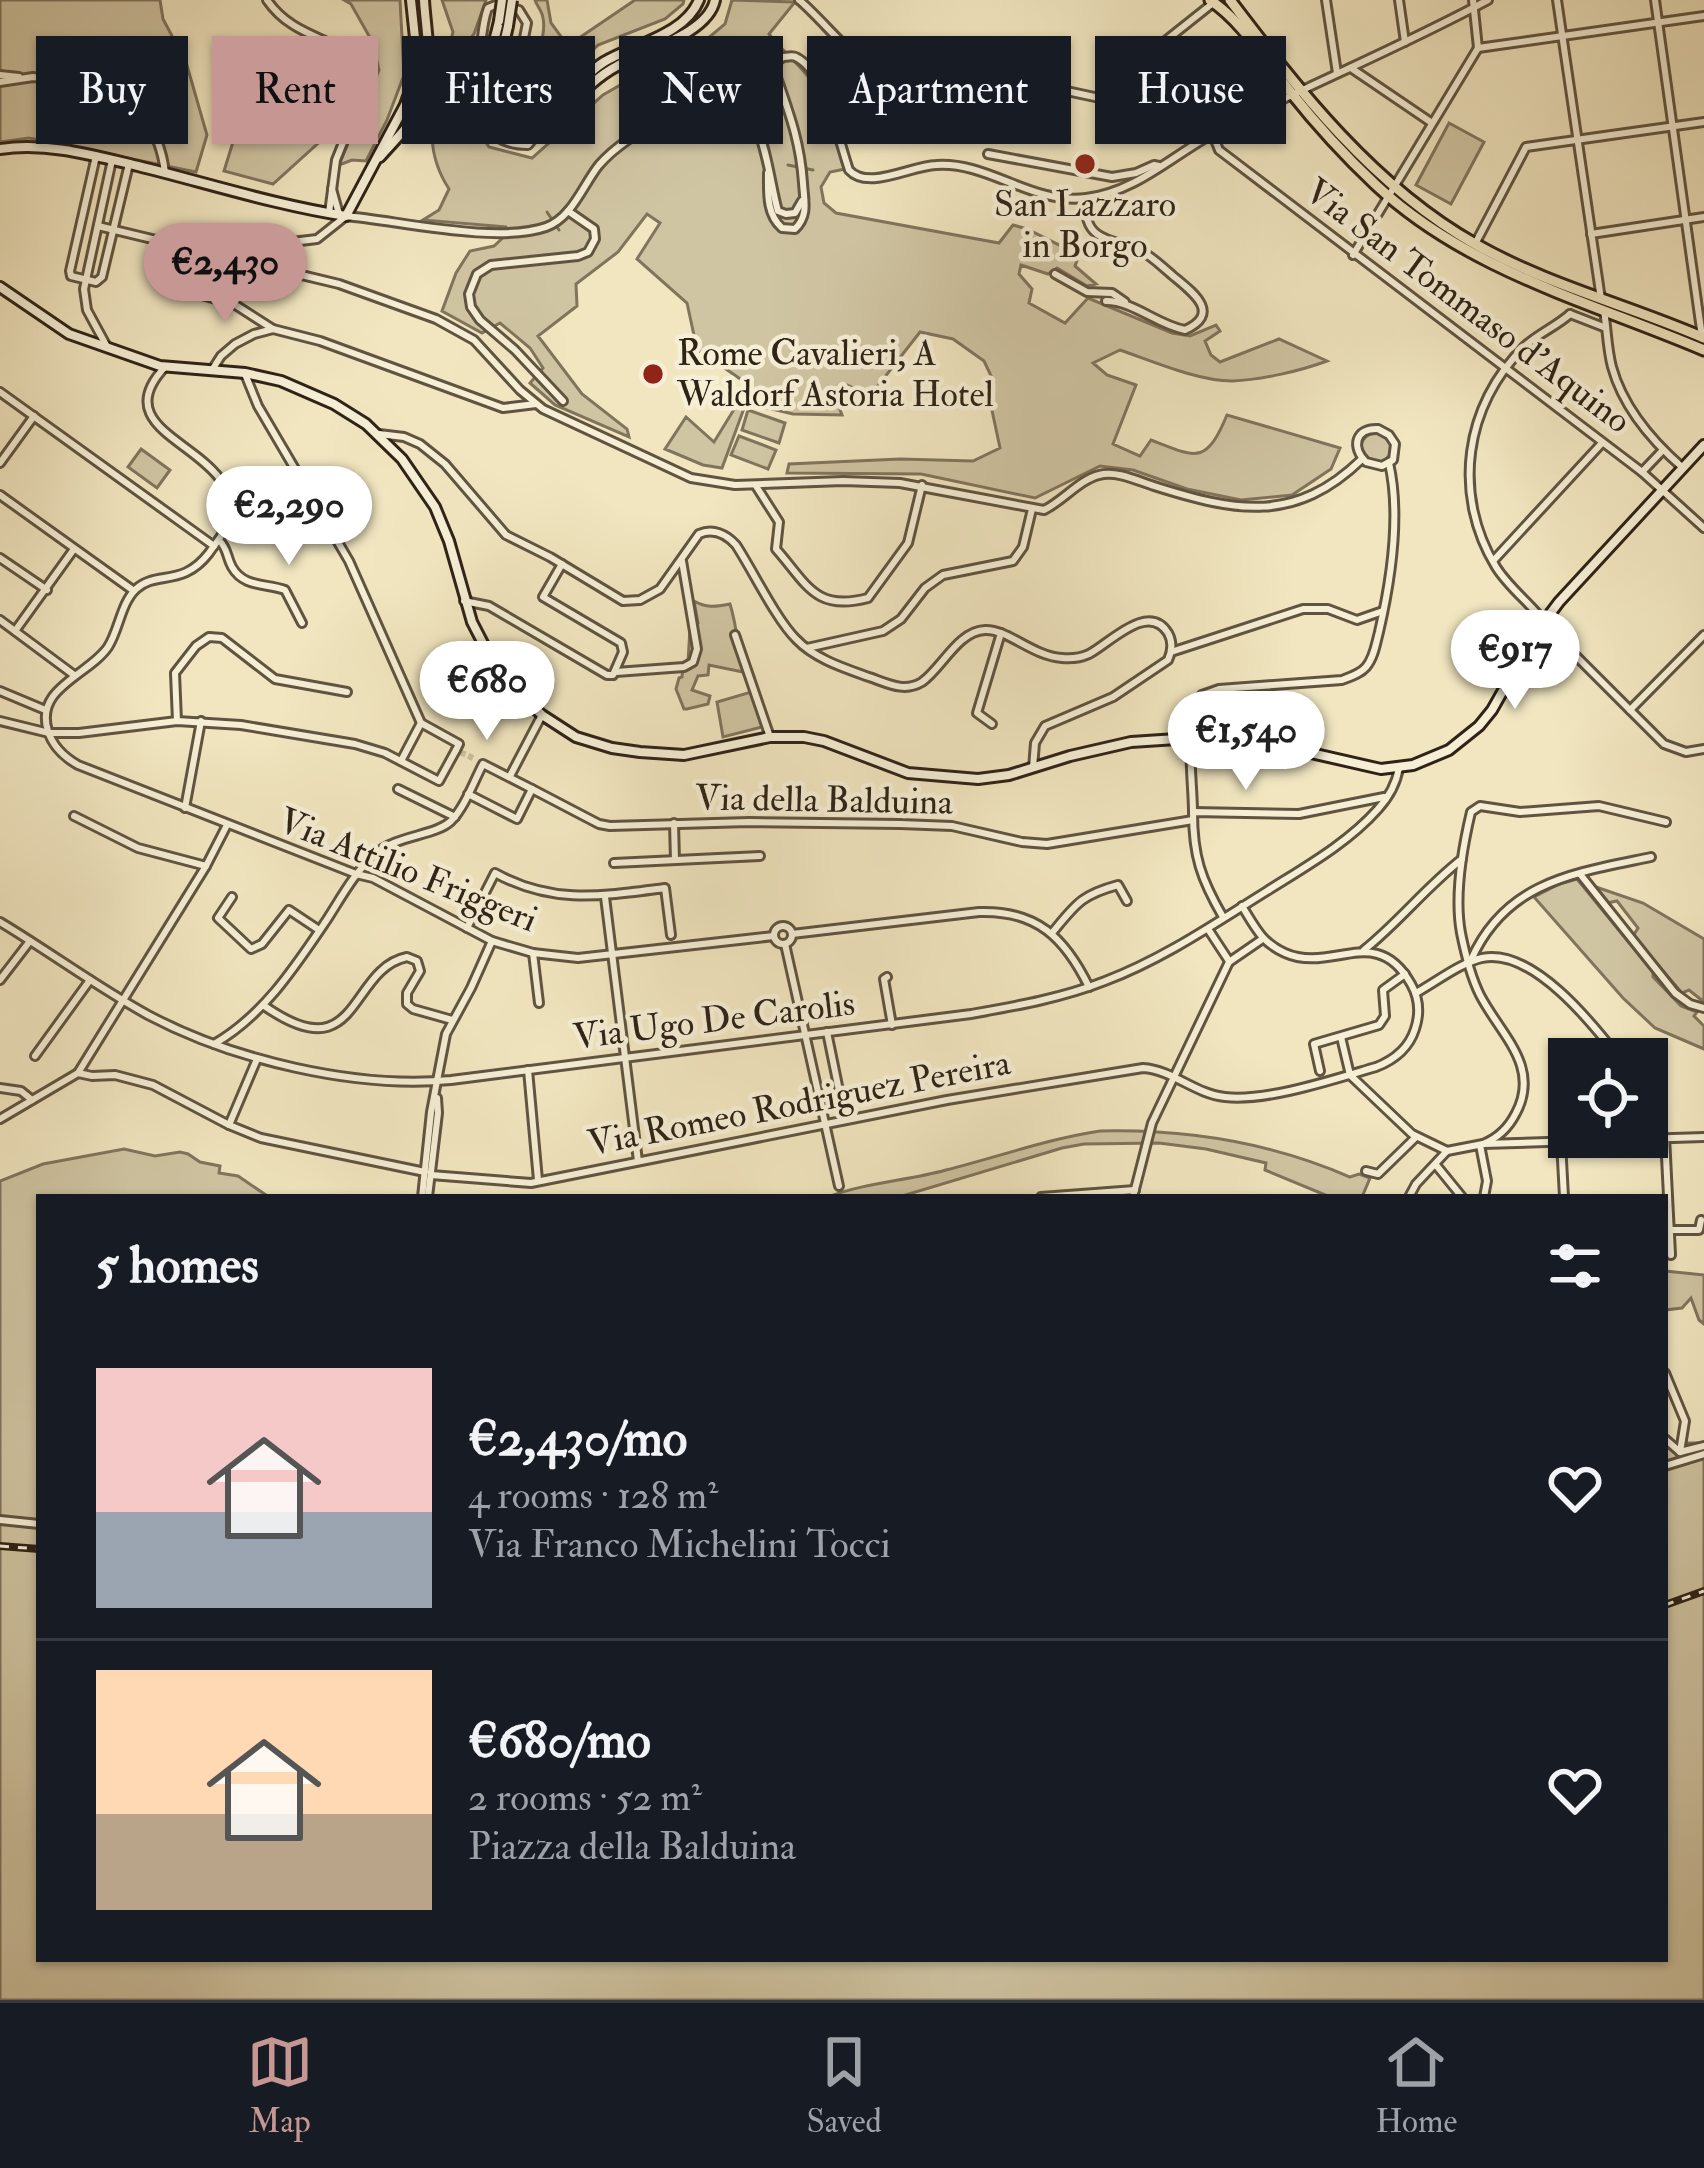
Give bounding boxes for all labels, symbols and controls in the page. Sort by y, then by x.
chip: Buy [36,36,188,144]
chip: Rent [212,36,378,144]
chip: Filters [402,36,595,144]
chip: New [619,36,783,144]
chip: Apartment [807,36,1071,144]
chip: House [1095,36,1286,144]
marker: San Lazzaro in Borgo [1072,151,1098,177]
street label: Via San Tommaso d'Aquino [1296,169,1640,443]
place label: San Lazzaro in Borgo [994,182,1176,268]
pin: €2,430 [127,223,323,325]
text: €2,430 [171,237,279,286]
place label: Rome Cavalieri, A Waldorf Astoria Hotel [676,331,994,417]
marker: Rome Cavalieri, A Waldorf Astoria Hotel [640,361,666,387]
pin: €2,290 [191,466,387,568]
text: €2,290 [233,480,345,529]
pin: €917 [1444,610,1586,712]
text: €917 [1478,624,1552,673]
pin: €680 [416,641,558,743]
text: €680 [447,655,527,704]
pin: €1,540 [1148,691,1344,793]
text: €1,540 [1195,705,1297,754]
street label: Via della Balduina [695,775,954,825]
street label: Via Attilio Friggeri [272,798,544,942]
street label: Via Ugo De Carolis [571,980,857,1060]
map controls [1548,1038,1668,1158]
button: locate [1548,1038,1668,1158]
street label: Via Romeo Rodriguez Pereira [584,1040,1015,1166]
icon: filters [1542,1233,1608,1299]
text: 5 homes [96,1234,259,1298]
text: €2,430/mo [468,1407,687,1471]
icon: home [192,1416,336,1560]
icon: heart [1542,1455,1608,1521]
text: 4 rooms · 128 m² [468,1471,718,1520]
text: Via Franco Michelini Tocci [468,1520,891,1569]
text: €680/mo [468,1709,651,1773]
icon: home [192,1718,336,1862]
icon: heart [1542,1757,1608,1823]
text: 2 rooms · 52 m² [468,1773,702,1822]
text: Piazza della Balduina [468,1822,796,1871]
tab: Map [247,2029,313,2142]
tab: Saved [806,2029,882,2142]
tab: Home [1375,2029,1457,2142]

